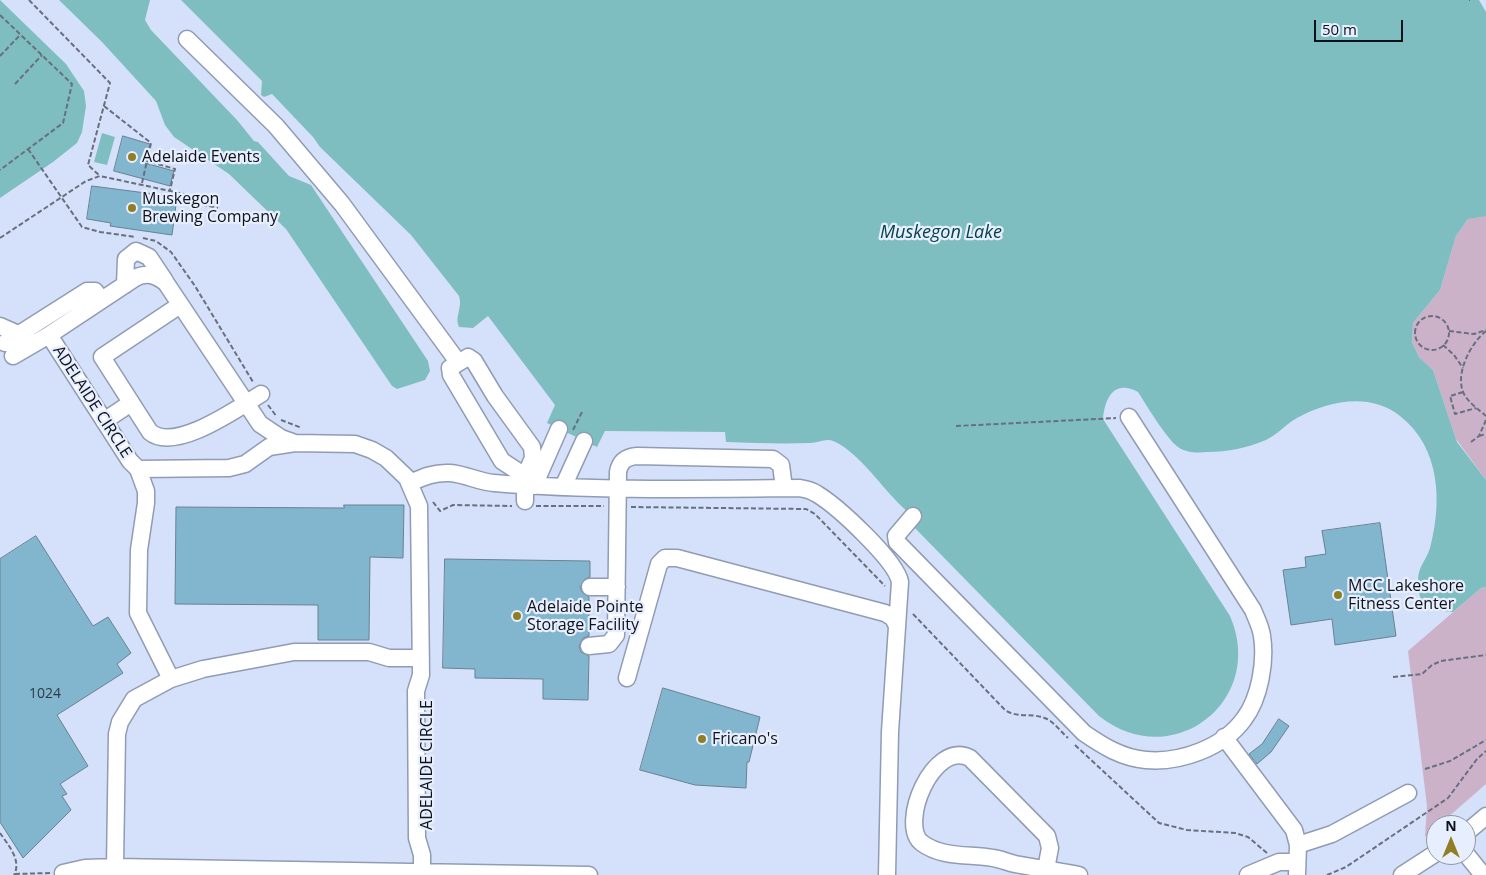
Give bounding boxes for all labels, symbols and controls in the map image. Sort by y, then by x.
scale bar [1316,10,1405,42]
text: 50 m [1322,19,1357,39]
place label: Adelaide Events [142,147,260,167]
marker: Adelaide Events [126,151,138,163]
place label: Muskegon Brewing Company [142,189,278,227]
marker: Muskegon Brewing Company [126,202,138,214]
water label: Muskegon Lake [880,222,1002,244]
street label: ADELAIDE CIRCLE [49,342,135,462]
place label: MCC Lakeshore Fitness Center [1348,576,1464,614]
marker: MCC Lakeshore Fitness Center [1332,589,1344,601]
place label: Adelaide Pointe Storage Facility [527,597,644,635]
marker: Adelaide Pointe Storage Facility [511,610,523,622]
house number: 1024 [29,686,61,702]
street label: ADELAIDE CIRCLE [417,700,437,830]
place label: Fricano's [712,729,778,749]
marker: Fricano's [696,733,708,745]
north arrow [1426,815,1476,865]
text: N [1445,816,1457,835]

